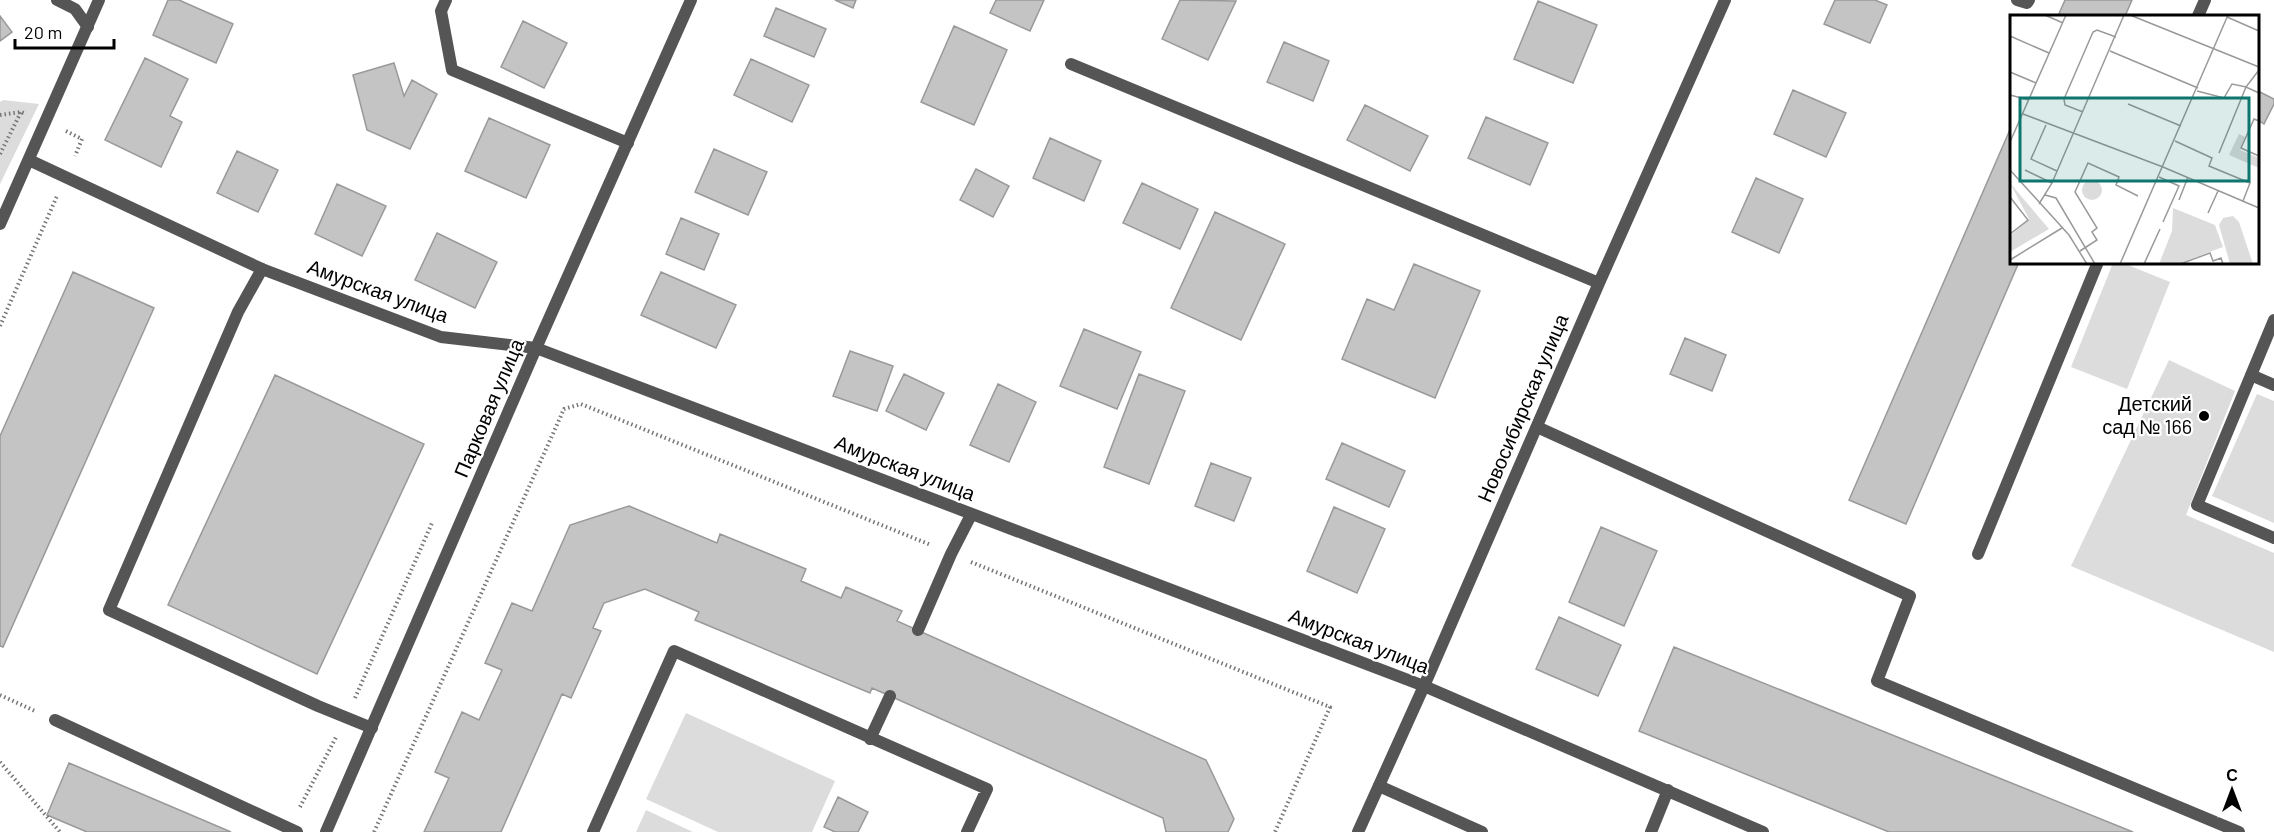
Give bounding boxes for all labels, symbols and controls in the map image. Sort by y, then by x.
scale bar [15,12,114,50]
inset map [2010,15,2259,264]
text: 20 m [24,21,62,43]
street label: Амурская улица [305,253,453,327]
street label: Новосибирская улица [1472,309,1573,505]
street label: Парковая улица [448,334,528,480]
place label: Детский сад № 166 [2102,391,2192,438]
marker: Детский сад № 166 [2197,409,2211,423]
street label: Амурская улица [832,429,980,505]
street label: Амурская улица [1286,602,1434,678]
north arrow [2202,760,2262,820]
text: С [2226,765,2238,784]

